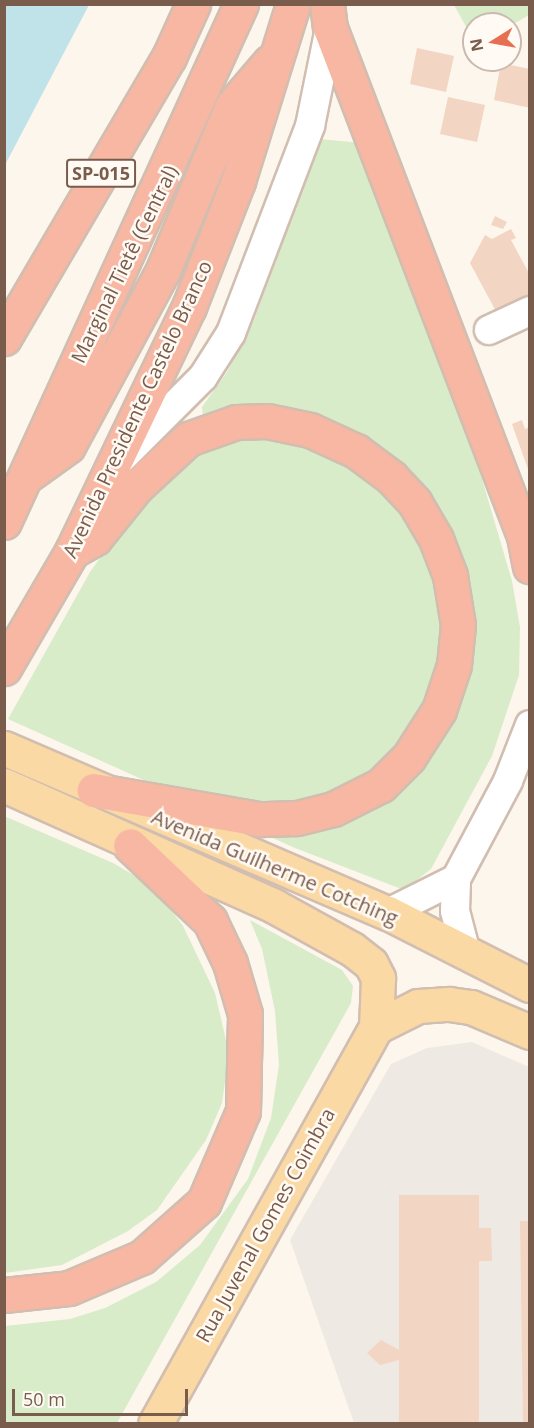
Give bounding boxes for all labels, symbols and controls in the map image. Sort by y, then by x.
north arrow [462,12,522,72]
text: N [464,37,488,54]
road number: SP-015 [65,158,137,188]
street label: Marginal Tietê (Central) [66,161,182,367]
street label: Avenida Presidente Castelo Branco [57,257,217,561]
street label: Avenida Guilherme Cotching [148,804,402,930]
street label: Rua Juvenal Gomes Coimbra [190,1104,340,1346]
scale bar [15,1377,190,1415]
text: 50 m [23,1387,65,1411]

